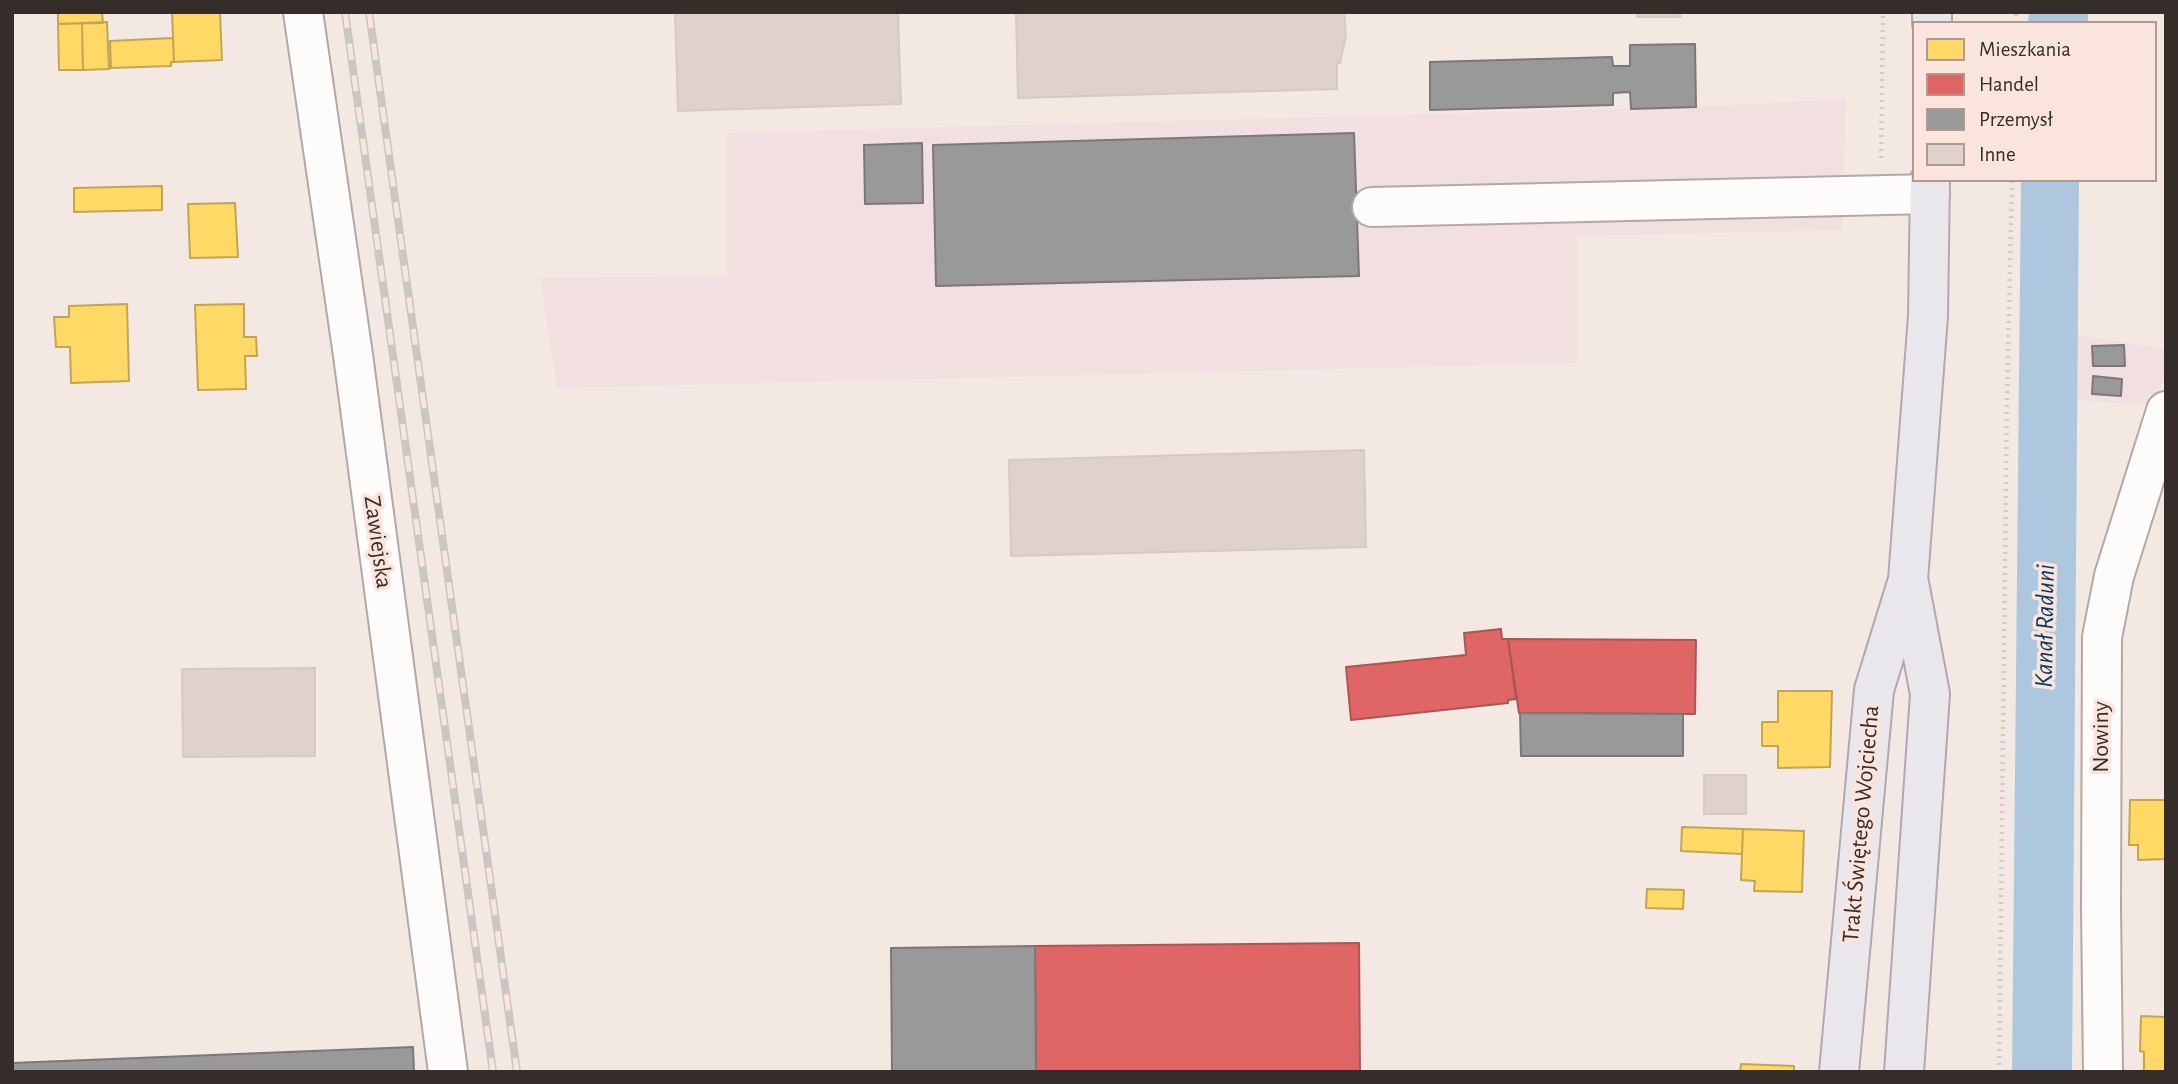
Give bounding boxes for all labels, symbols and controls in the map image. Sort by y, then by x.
legend [1912,21,2157,182]
text: Mieszkania [1979,39,2071,60]
text: Handel [1979,74,2039,95]
text: Przemysł [1979,109,2053,130]
text: Inne [1979,144,2016,165]
street label: Zawiejska [357,494,399,590]
water label: Kanał Raduni [2028,564,2062,688]
street label: Nowiny [2087,701,2115,773]
street label: Trakt Świętego Wojciecha [1836,704,1886,944]

